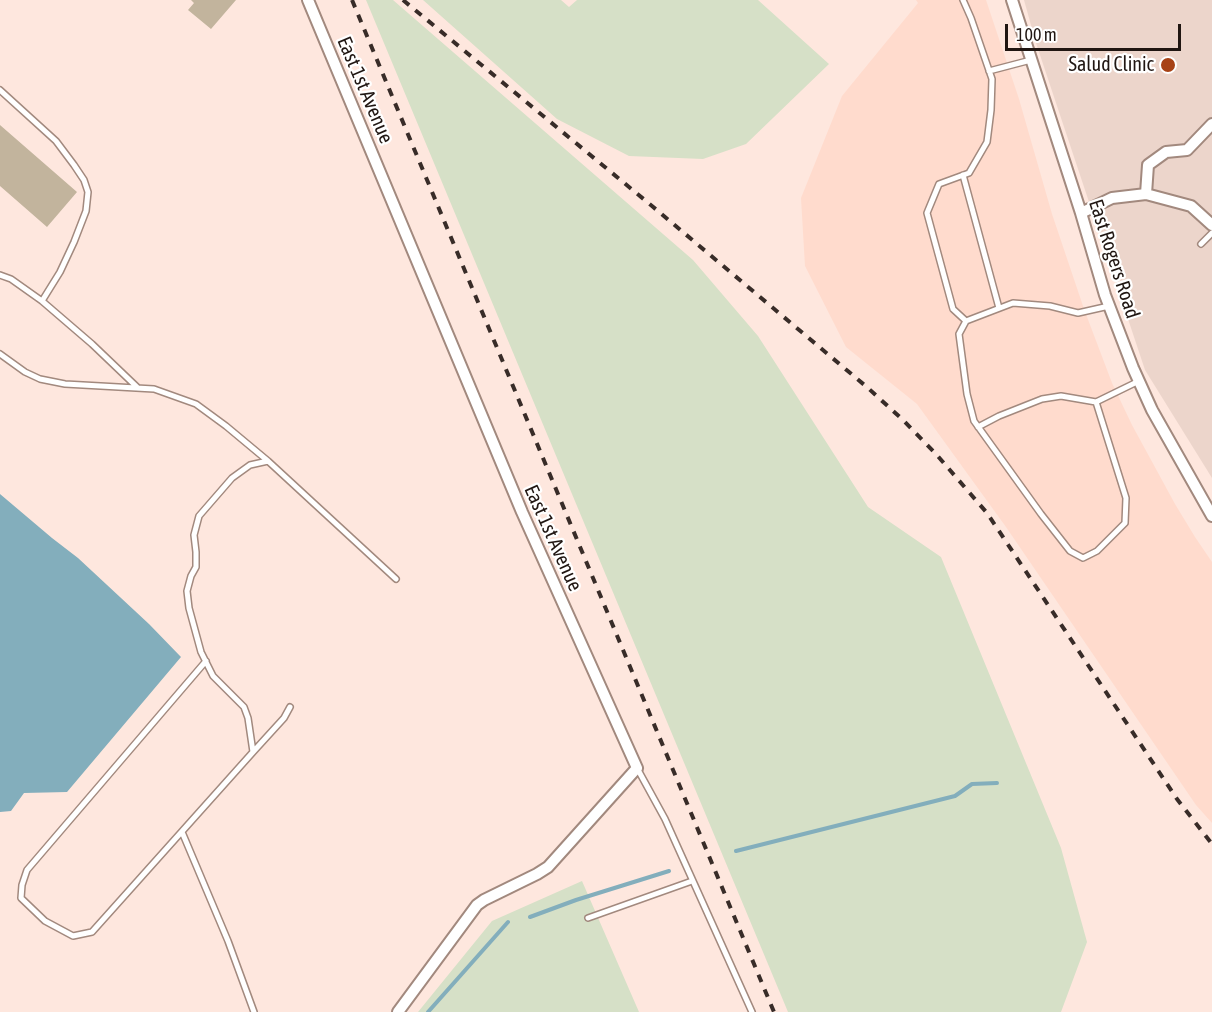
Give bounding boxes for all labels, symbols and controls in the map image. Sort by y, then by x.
scale bar [1008,12,1184,50]
text: 100 m [1016,24,1057,45]
street label: East 1st Avenue [332,33,398,147]
place label: Salud Clinic [1069,53,1154,77]
marker: Salud Clinic [1159,56,1177,74]
street label: East Rogers Road [1083,196,1145,322]
street label: East 1st Avenue [519,481,587,595]

